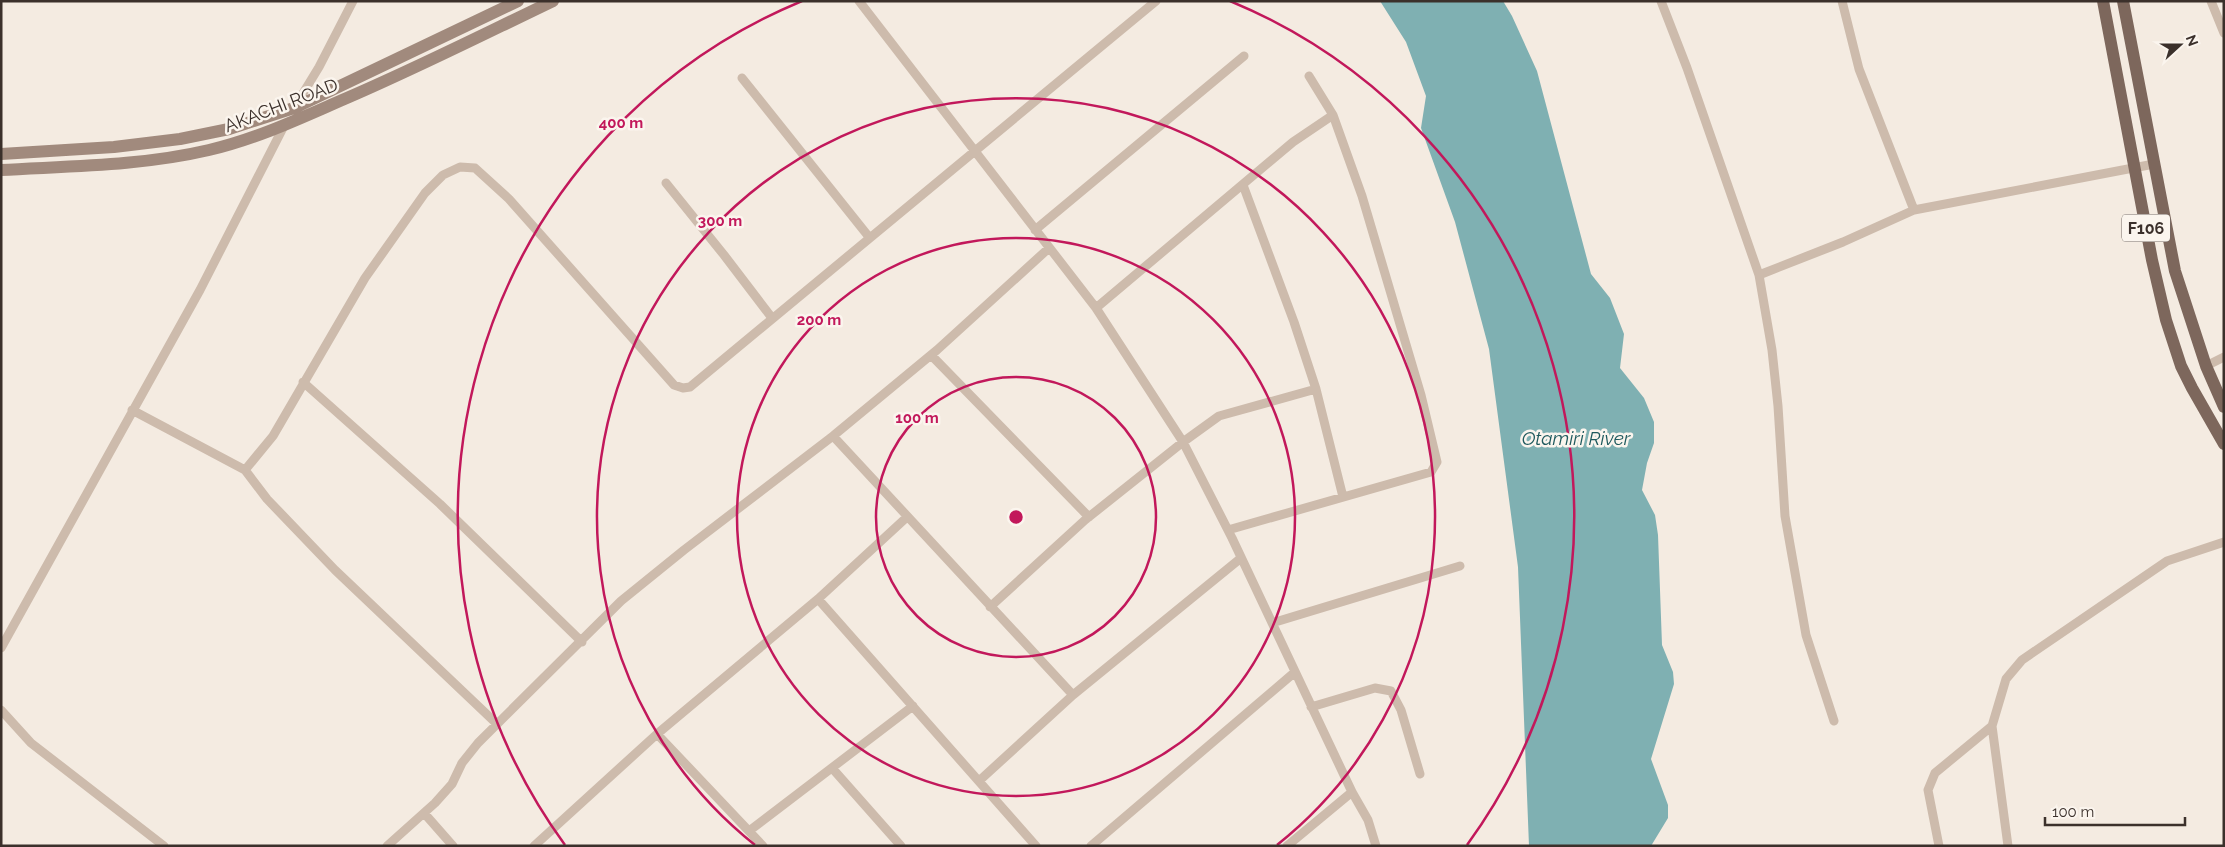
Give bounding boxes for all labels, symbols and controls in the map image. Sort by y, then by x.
north arrow [2155,20,2205,70]
text: N [2183,32,2202,48]
street label: AKACHI ROAD [221,74,341,136]
text: 400 m [599,114,643,132]
text: 300 m [698,212,742,230]
road number: F106 [2122,214,2170,242]
text: 200 m [797,311,841,329]
text: 100 m [895,409,939,427]
water label: Otamiri River [1522,427,1632,449]
centre of rings [1007,508,1025,526]
scale bar [2045,794,2185,826]
text: 100 m [2052,803,2094,821]

